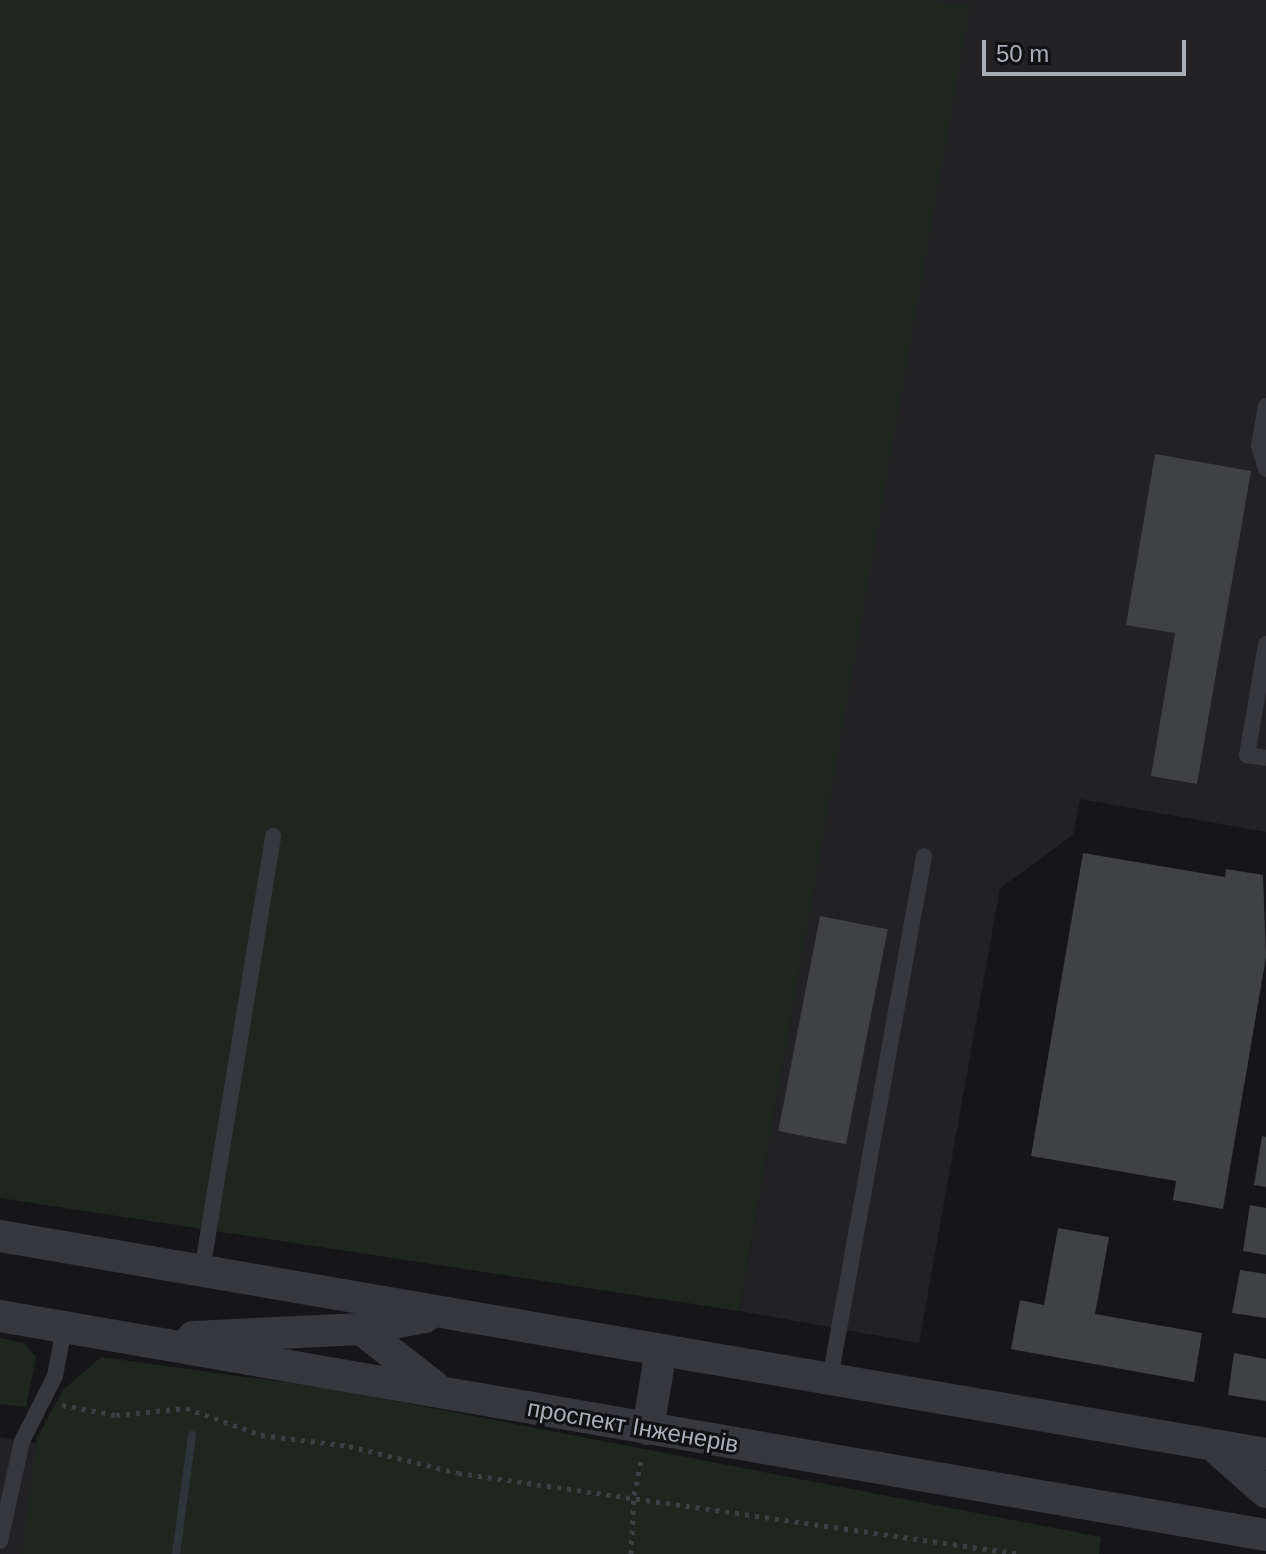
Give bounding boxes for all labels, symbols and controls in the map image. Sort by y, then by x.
scale bar [986,24,1190,74]
text: 50 m [996,40,1049,67]
street label: проспект Інженерів [525,1393,741,1459]

